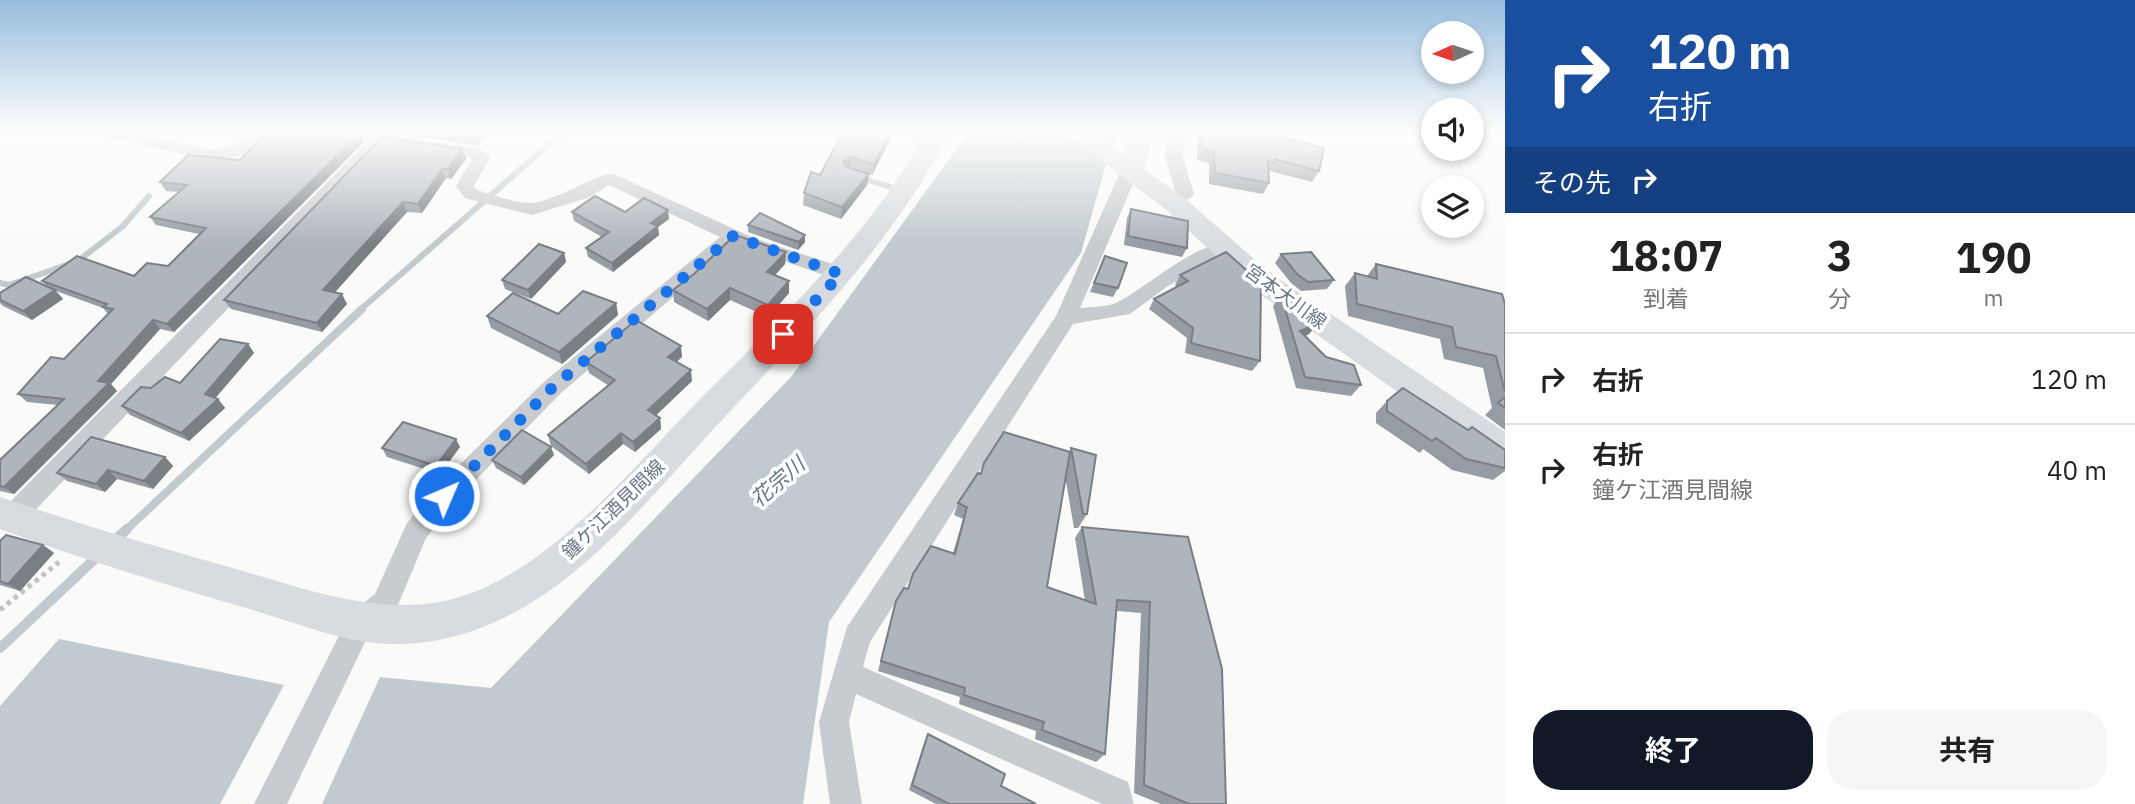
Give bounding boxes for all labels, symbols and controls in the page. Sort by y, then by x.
text: 120 m [1648,19,1792,82]
north arrow [1421,21,1484,84]
map controls [1421,21,1484,238]
icon: right [1533,28,1624,119]
text: 右折 [1648,85,1712,127]
button: sound [1421,98,1484,161]
icon: right [1625,161,1663,199]
text: その先 [1533,165,1611,199]
button: layers [1421,175,1484,238]
text: 18:07 [1609,228,1723,283]
text: 3 [1827,228,1852,283]
text: 190 [1956,230,2031,285]
street label: 宮本大川線 [1241,258,1331,334]
text: m [1984,282,2004,312]
text: 到着 [1643,283,1689,313]
text: 分 [1828,283,1851,313]
pin [753,304,813,364]
icon: arrive [764,315,802,353]
icon: right [1533,360,1571,398]
text: 120 m [2031,362,2107,396]
text: 右折 [1592,363,1644,397]
text: 右折 [1592,437,1644,471]
water label: 花宗川 [744,449,812,512]
icon: right [1533,451,1571,489]
text: 40 m [2047,453,2107,487]
street label: 鐘ケ江酒見間線 [557,454,669,564]
position arrow [407,459,481,533]
text: 鐘ケ江酒見間線 [1592,474,1753,504]
button: 終了 [1533,710,1813,790]
button: 共有 [1827,710,2107,790]

